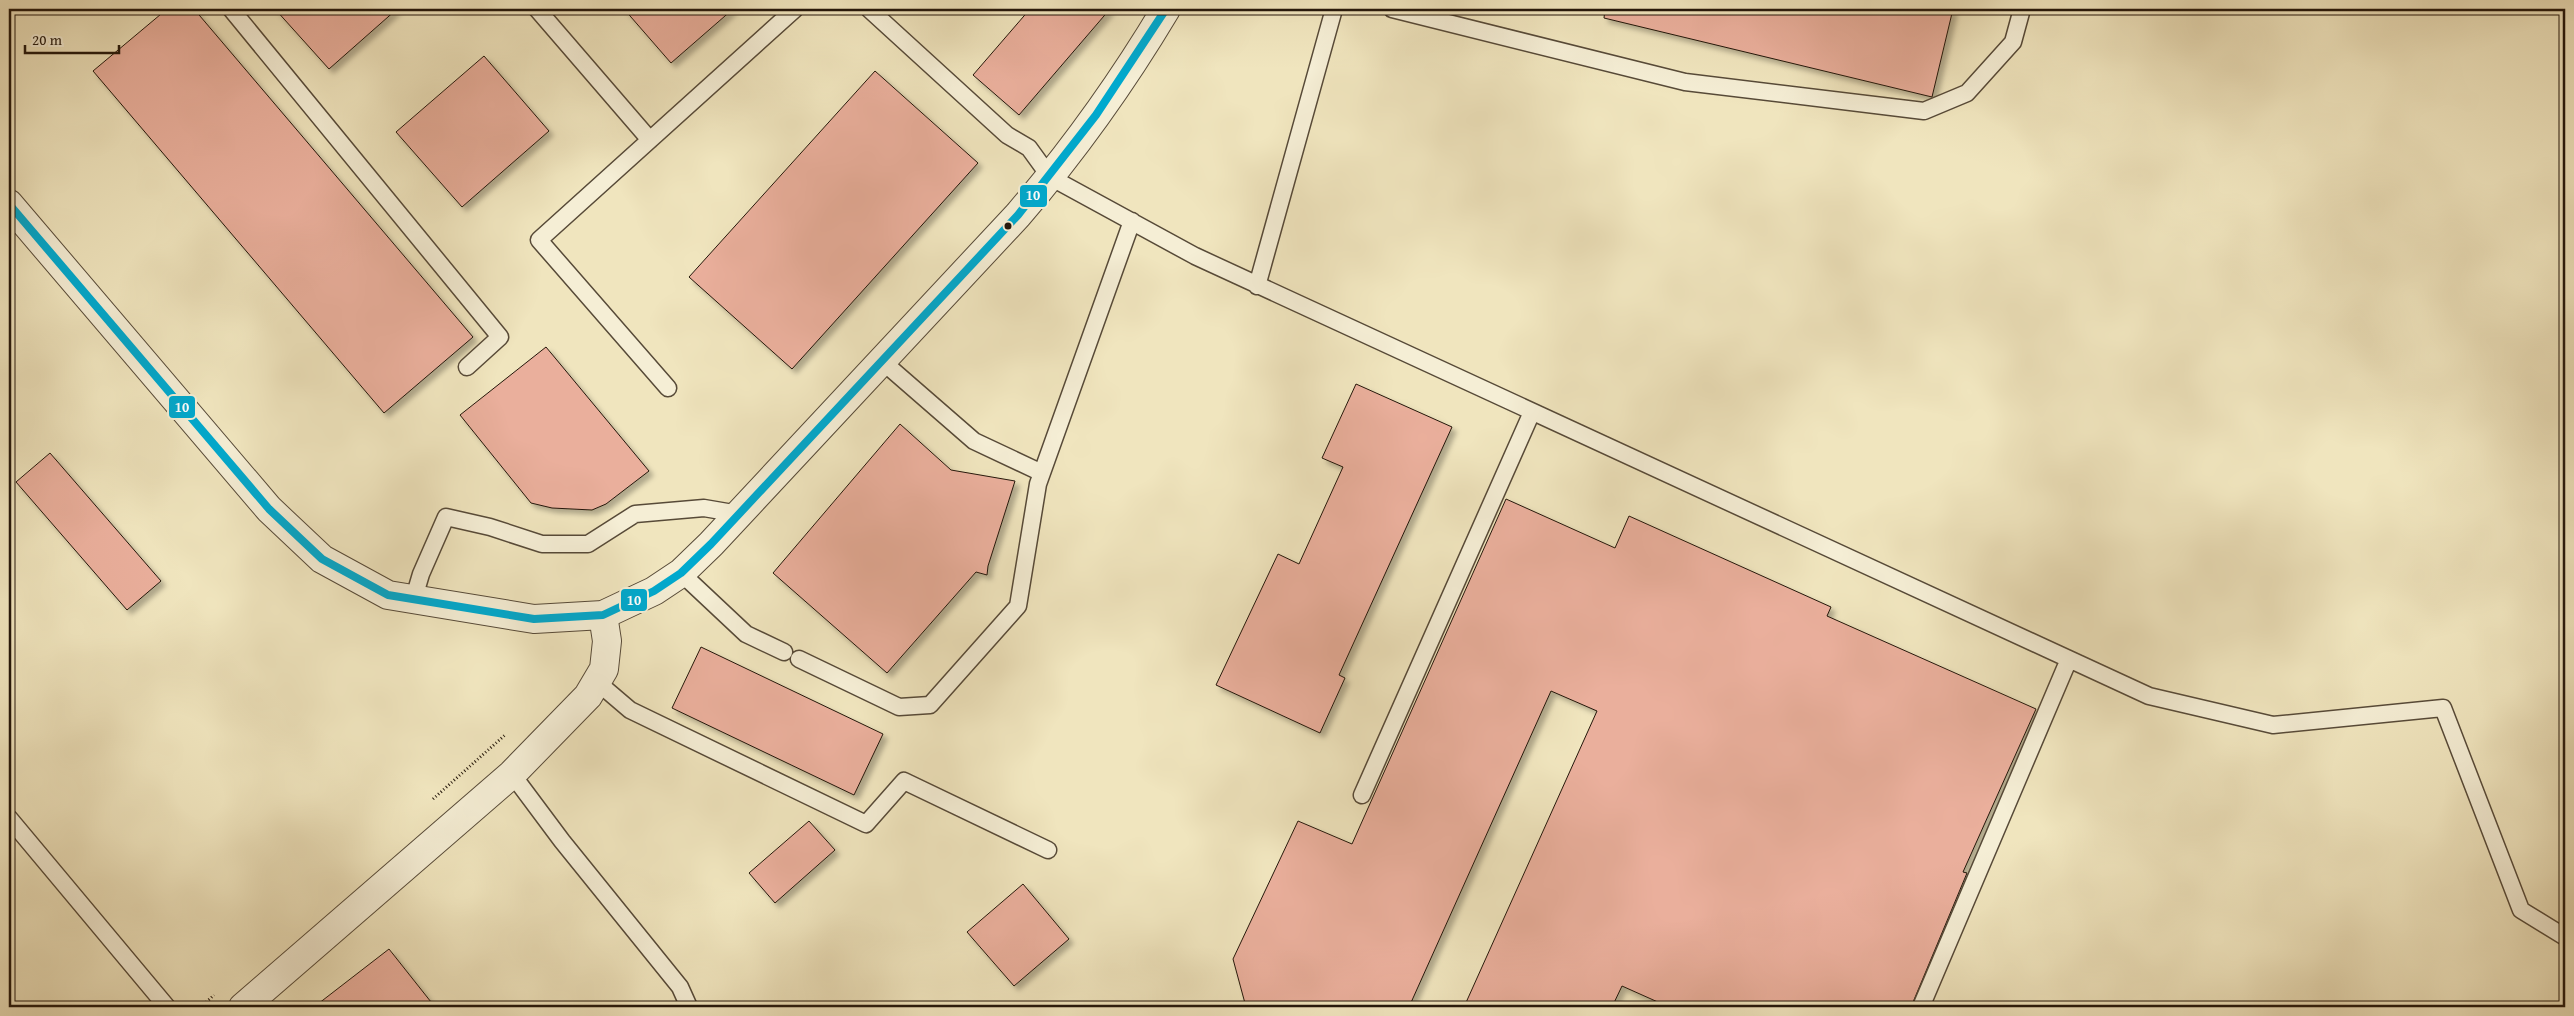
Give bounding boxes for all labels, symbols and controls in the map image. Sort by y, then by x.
scale bar [25,22,119,54]
text: 20 m [32,29,63,50]
line badge: 10 [1019,184,1048,208]
text: 10 [1026,185,1040,205]
unlabelled marker [1003,221,1013,231]
line badge: 10 [168,395,196,419]
text: 10 [175,397,189,417]
line badge: 10 [620,588,648,612]
text: 10 [627,590,641,610]

